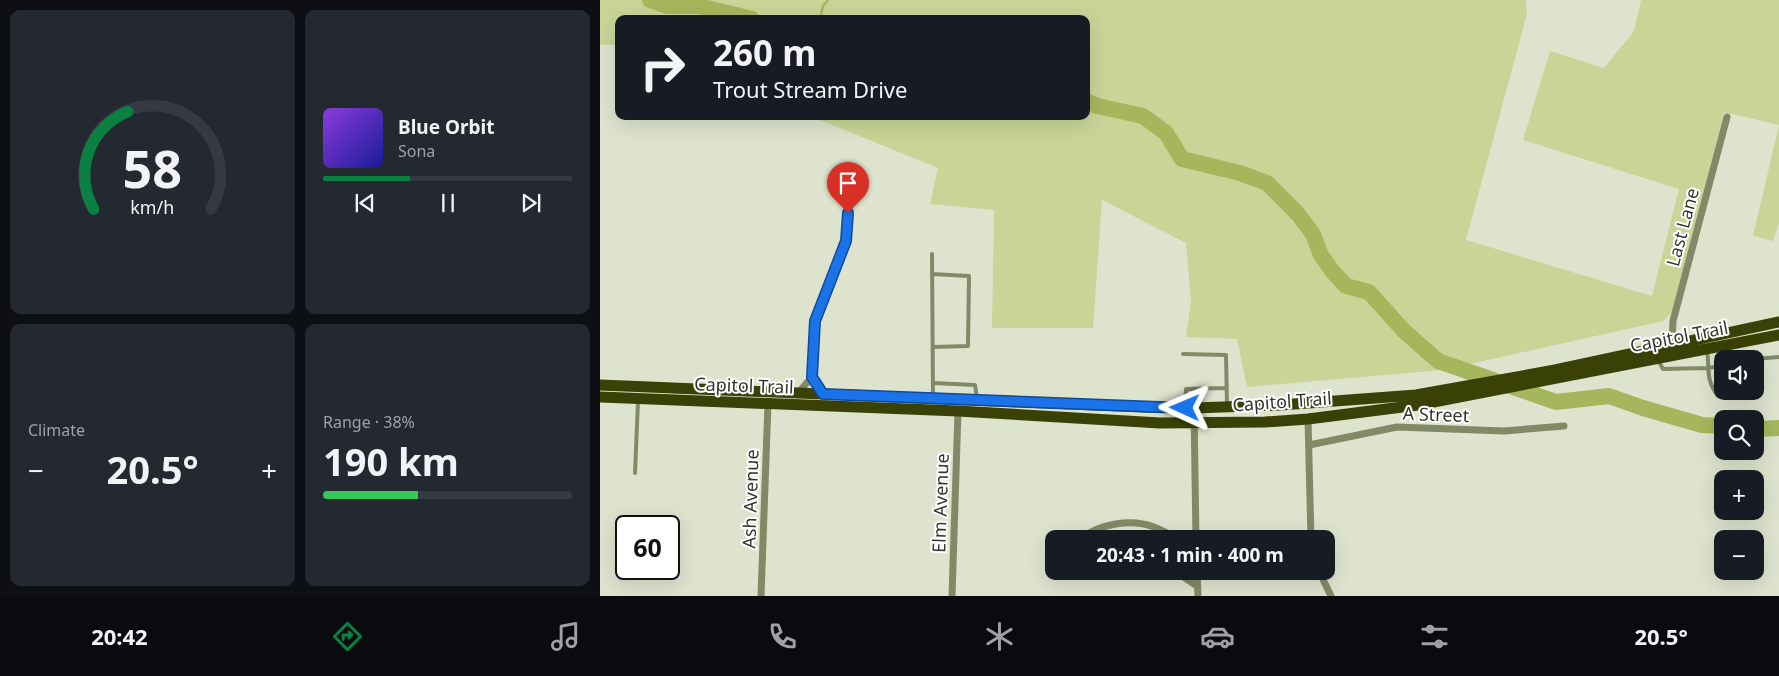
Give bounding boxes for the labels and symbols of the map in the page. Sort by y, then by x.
pin [827,162,869,213]
street label: Last Lane [1660,185,1704,269]
street label: Capitol Trail [1628,315,1730,357]
street label: Capitol Trail [694,371,794,399]
position arrow [1158,381,1210,433]
street label: Capitol Trail [1232,386,1332,416]
street label: A Street [1402,401,1470,427]
street label: Ash Avenue [736,449,764,549]
street label: Elm Avenue [926,453,954,553]
speed limit sign: 60 [615,515,680,580]

